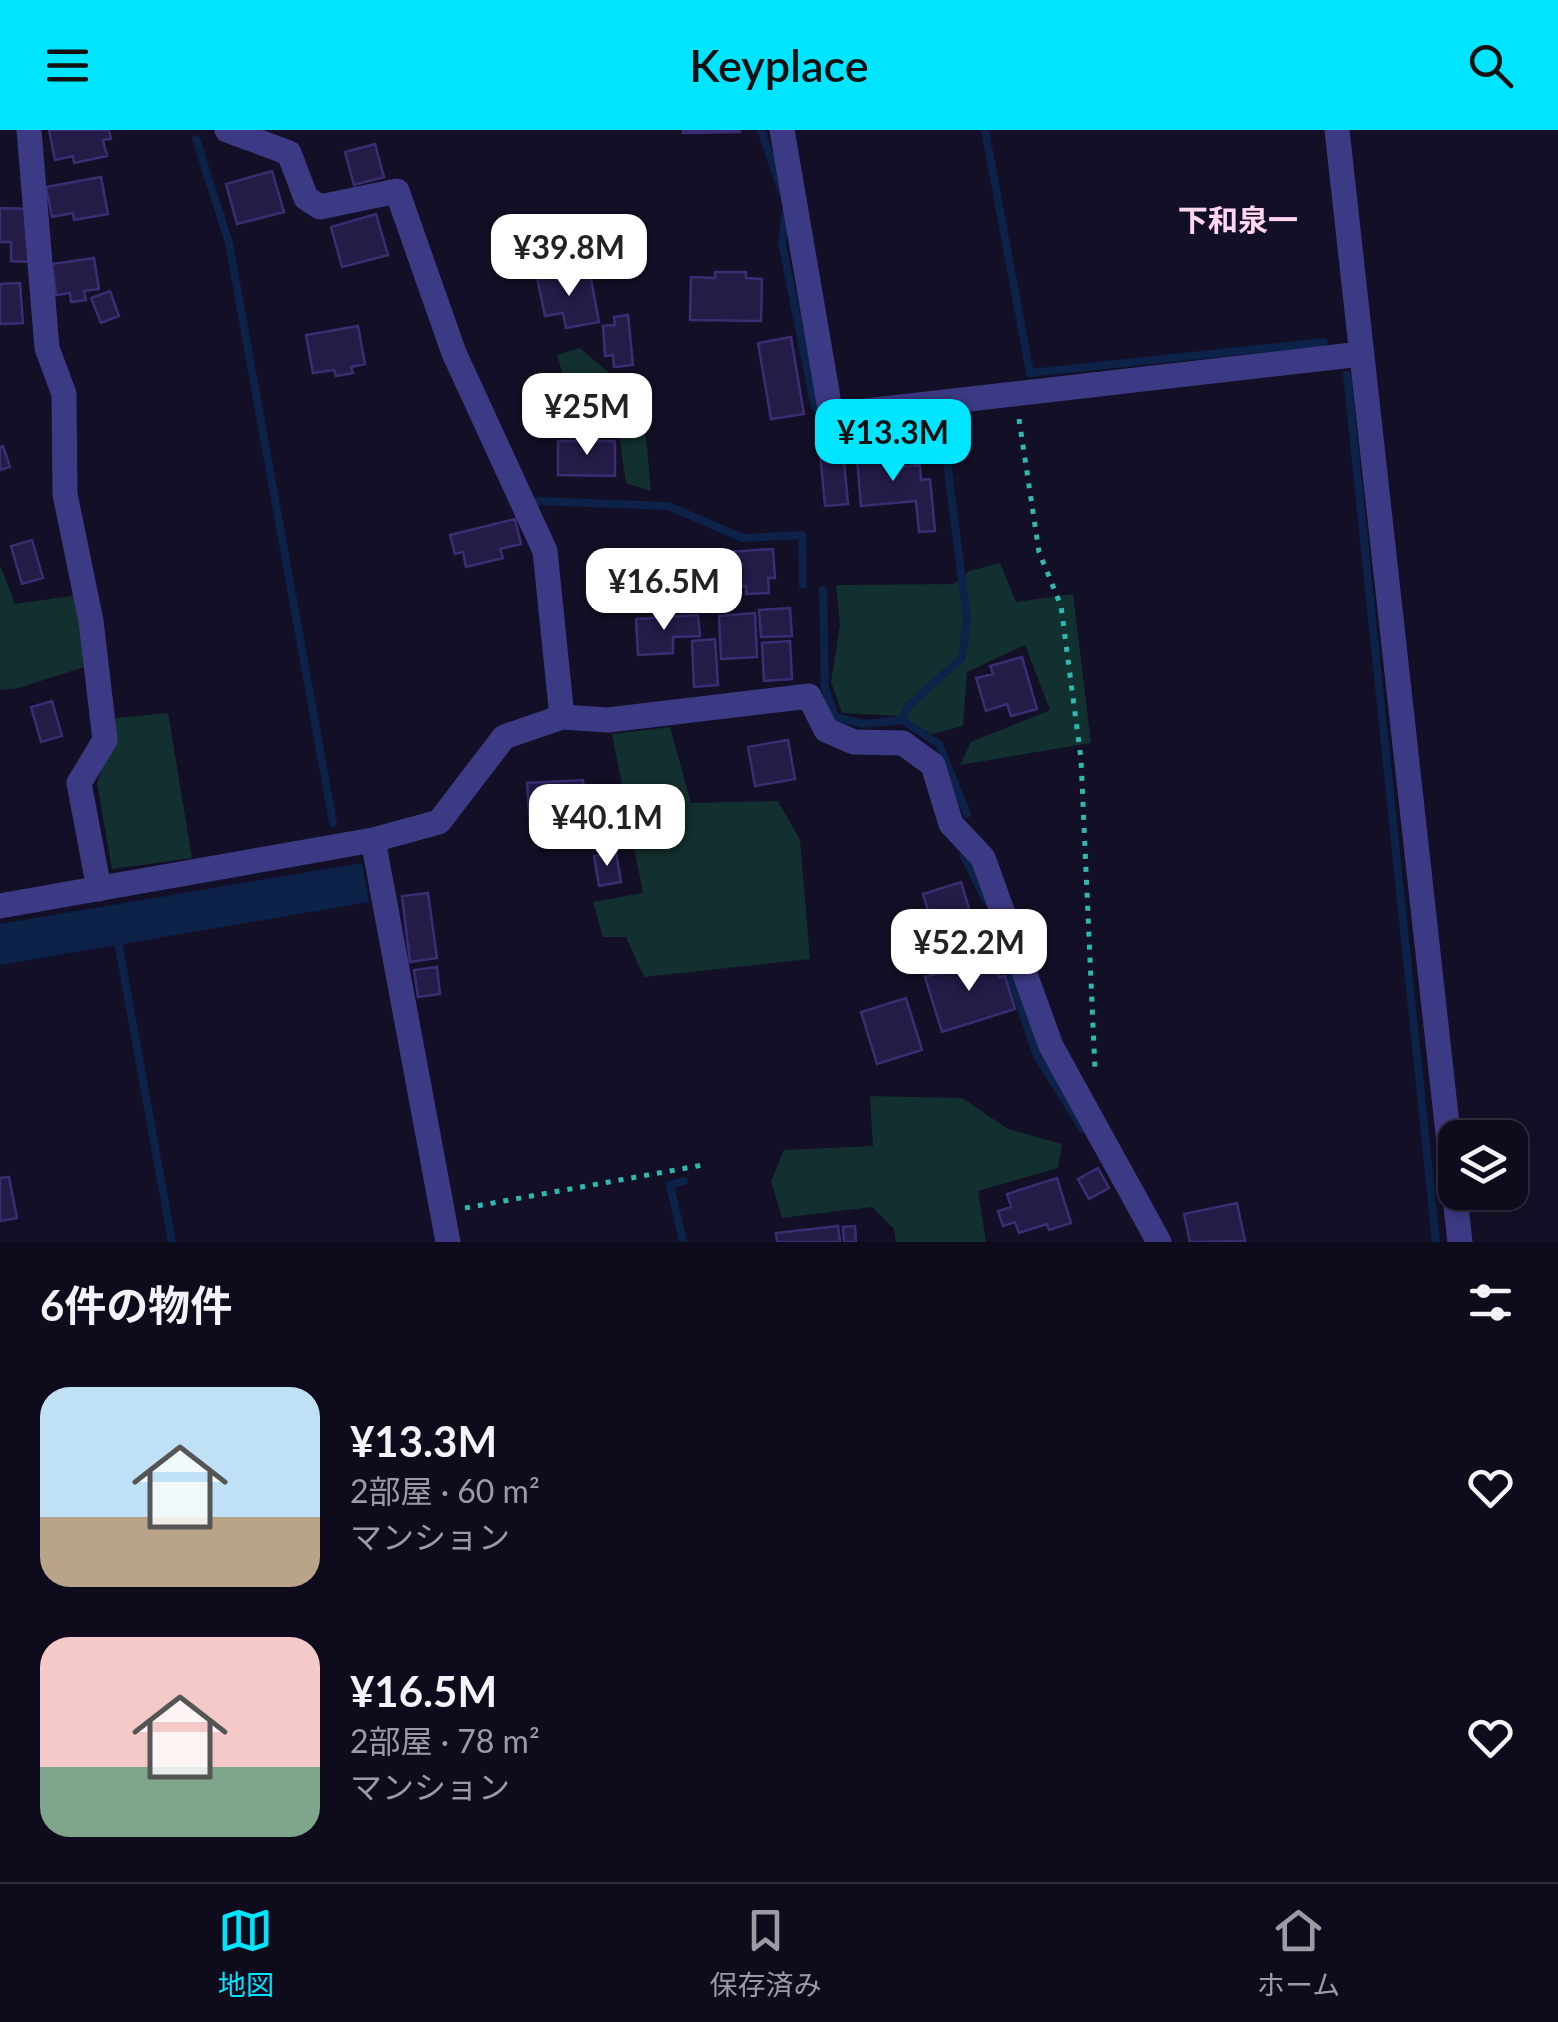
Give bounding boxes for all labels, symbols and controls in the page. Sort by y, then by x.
icon: menu [40,38,95,93]
text: Keyplace [689,38,869,92]
icon: search [1463,38,1518,93]
district label: 下和泉一 [1178,201,1298,237]
pin: ¥39.8M [488,214,650,299]
text: ¥39.8M [513,227,625,266]
pin: ¥25M [528,373,646,458]
text: ¥25M [544,386,630,425]
pin: ¥13.3M [812,399,974,484]
text: ¥13.3M [837,412,949,451]
pin: ¥16.5M [583,548,745,633]
text: ¥16.5M [608,561,720,600]
pin: ¥40.1M [526,784,688,869]
text: ¥40.1M [551,797,663,836]
pin: ¥52.2M [888,909,1050,994]
text: ¥52.2M [913,922,1025,961]
map controls [1438,1120,1528,1210]
button: layers [1438,1120,1528,1210]
icon: filters [1463,1275,1518,1330]
text: 6件の物件 [40,1280,232,1330]
text: ¥13.3M [350,1416,497,1466]
icon: home [120,1427,240,1547]
icon: heart [1463,1460,1518,1515]
text: 2部屋 · 60 m² [350,1471,540,1510]
text: マンション [350,1517,510,1556]
text: ¥16.5M [350,1666,497,1716]
icon: home [120,1677,240,1797]
icon: heart [1463,1710,1518,1765]
text: 2部屋 · 78 m² [350,1721,540,1760]
text: マンション [350,1767,510,1806]
tab: 地図 [218,1903,274,2003]
tab: 保存済み [709,1903,821,2003]
tab: ホーム [1257,1903,1340,2003]

